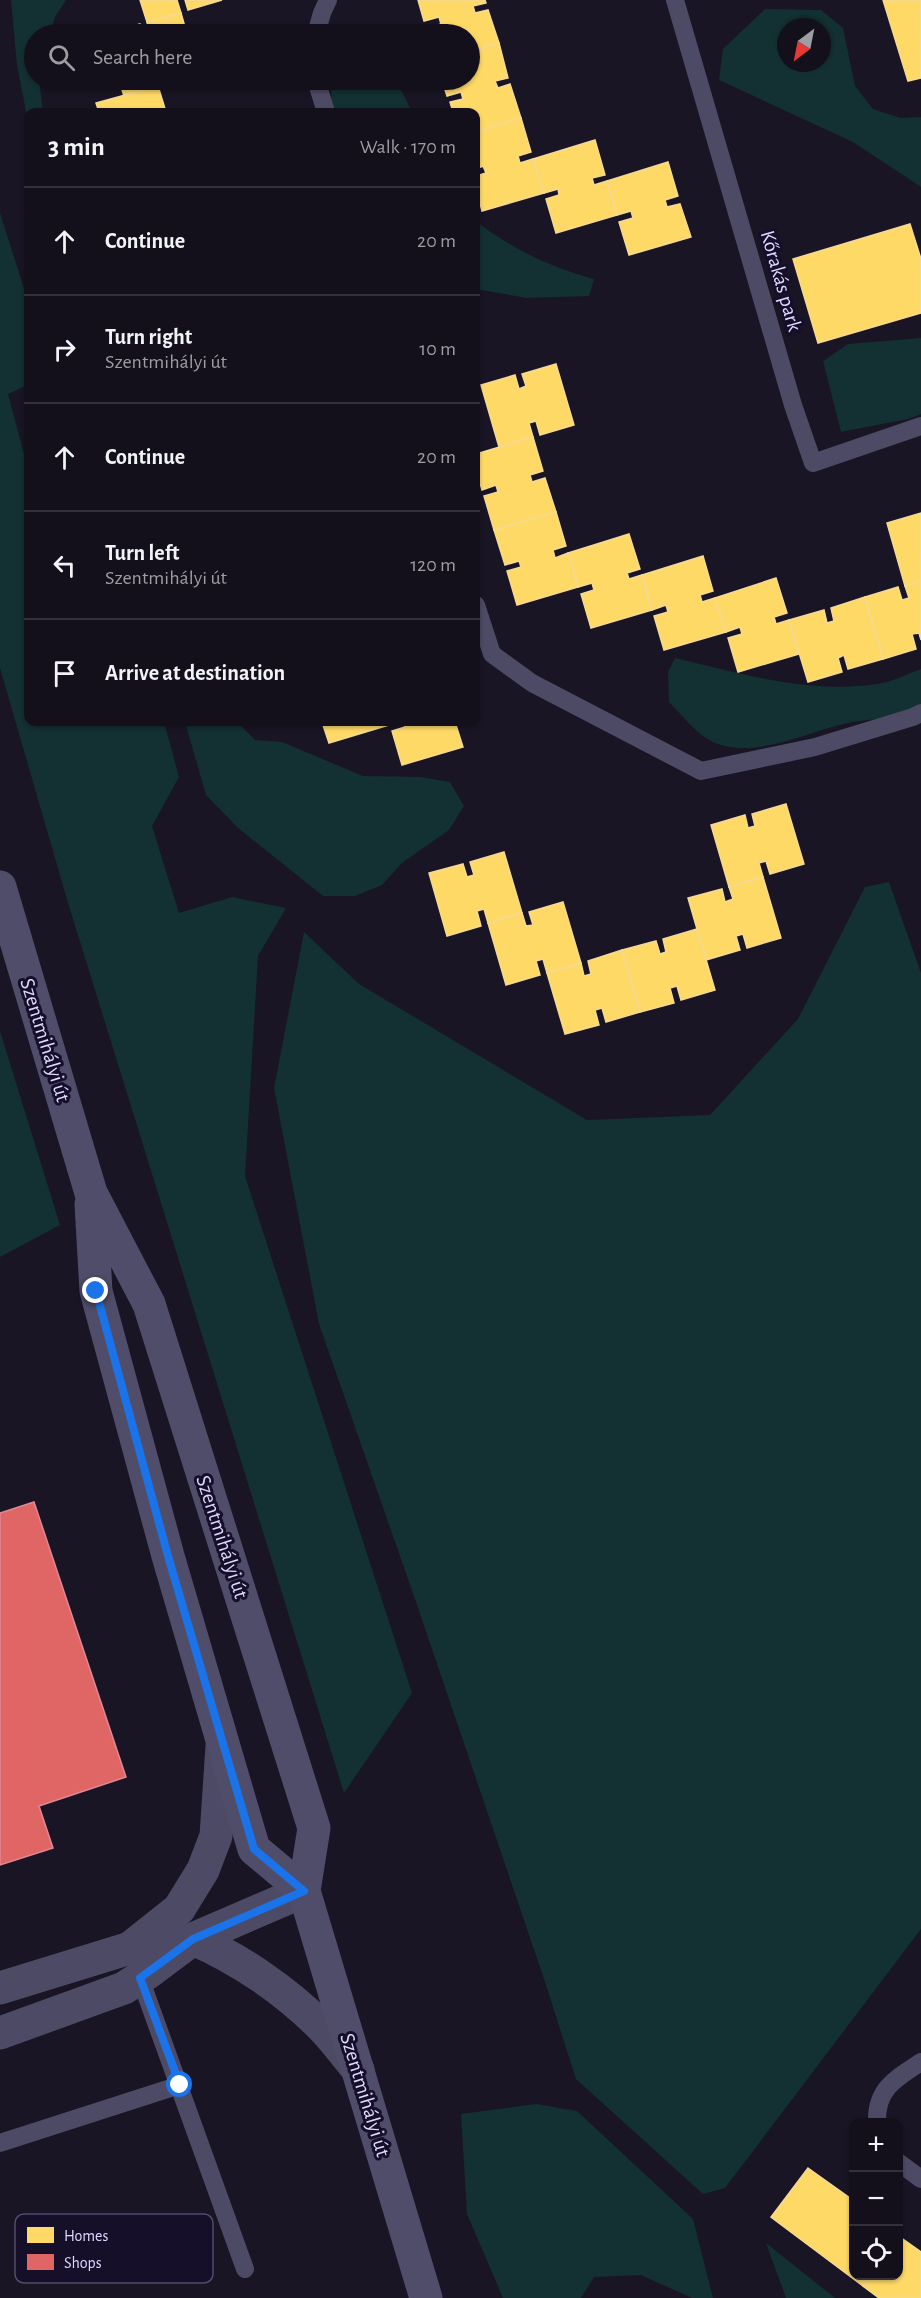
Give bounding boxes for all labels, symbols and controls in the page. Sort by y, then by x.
north arrow [777,18,831,72]
search box [24,24,480,90]
icon: search [45,41,78,74]
text: Search here [93,46,192,68]
text: 3 min [48,134,105,160]
text: Walk · 170 m [360,137,456,157]
icon: ahead [48,225,81,258]
street label: Kőrakás park [757,228,806,334]
text: Continue [105,230,185,252]
text: 20 m [417,231,456,251]
text: Turn right [105,326,192,348]
icon: right [48,333,81,366]
text: 10 m [419,339,456,359]
text: Szentmihályi út [105,352,227,372]
icon: ahead [48,441,81,474]
text: Continue [105,446,185,468]
text: 20 m [417,447,456,467]
text: Turn left [105,542,179,564]
icon: left [48,549,81,582]
text: 120 m [410,555,456,575]
text: Szentmihályi út [105,568,227,588]
icon: arrive [48,657,81,690]
text: Arrive at destination [105,662,285,684]
street label: Szentmihályi út [16,976,74,1105]
route end [82,1277,108,1303]
street label: Szentmihályi út [192,1473,252,1601]
street label: Szentmihályi út [336,2031,394,2160]
route start [166,2071,192,2097]
map controls [849,2118,903,2280]
button: + [849,2118,903,2172]
button: − [849,2172,903,2226]
legend [15,2214,213,2283]
button: locate [849,2226,903,2280]
text: Homes [64,2228,108,2244]
text: Shops [64,2255,102,2271]

